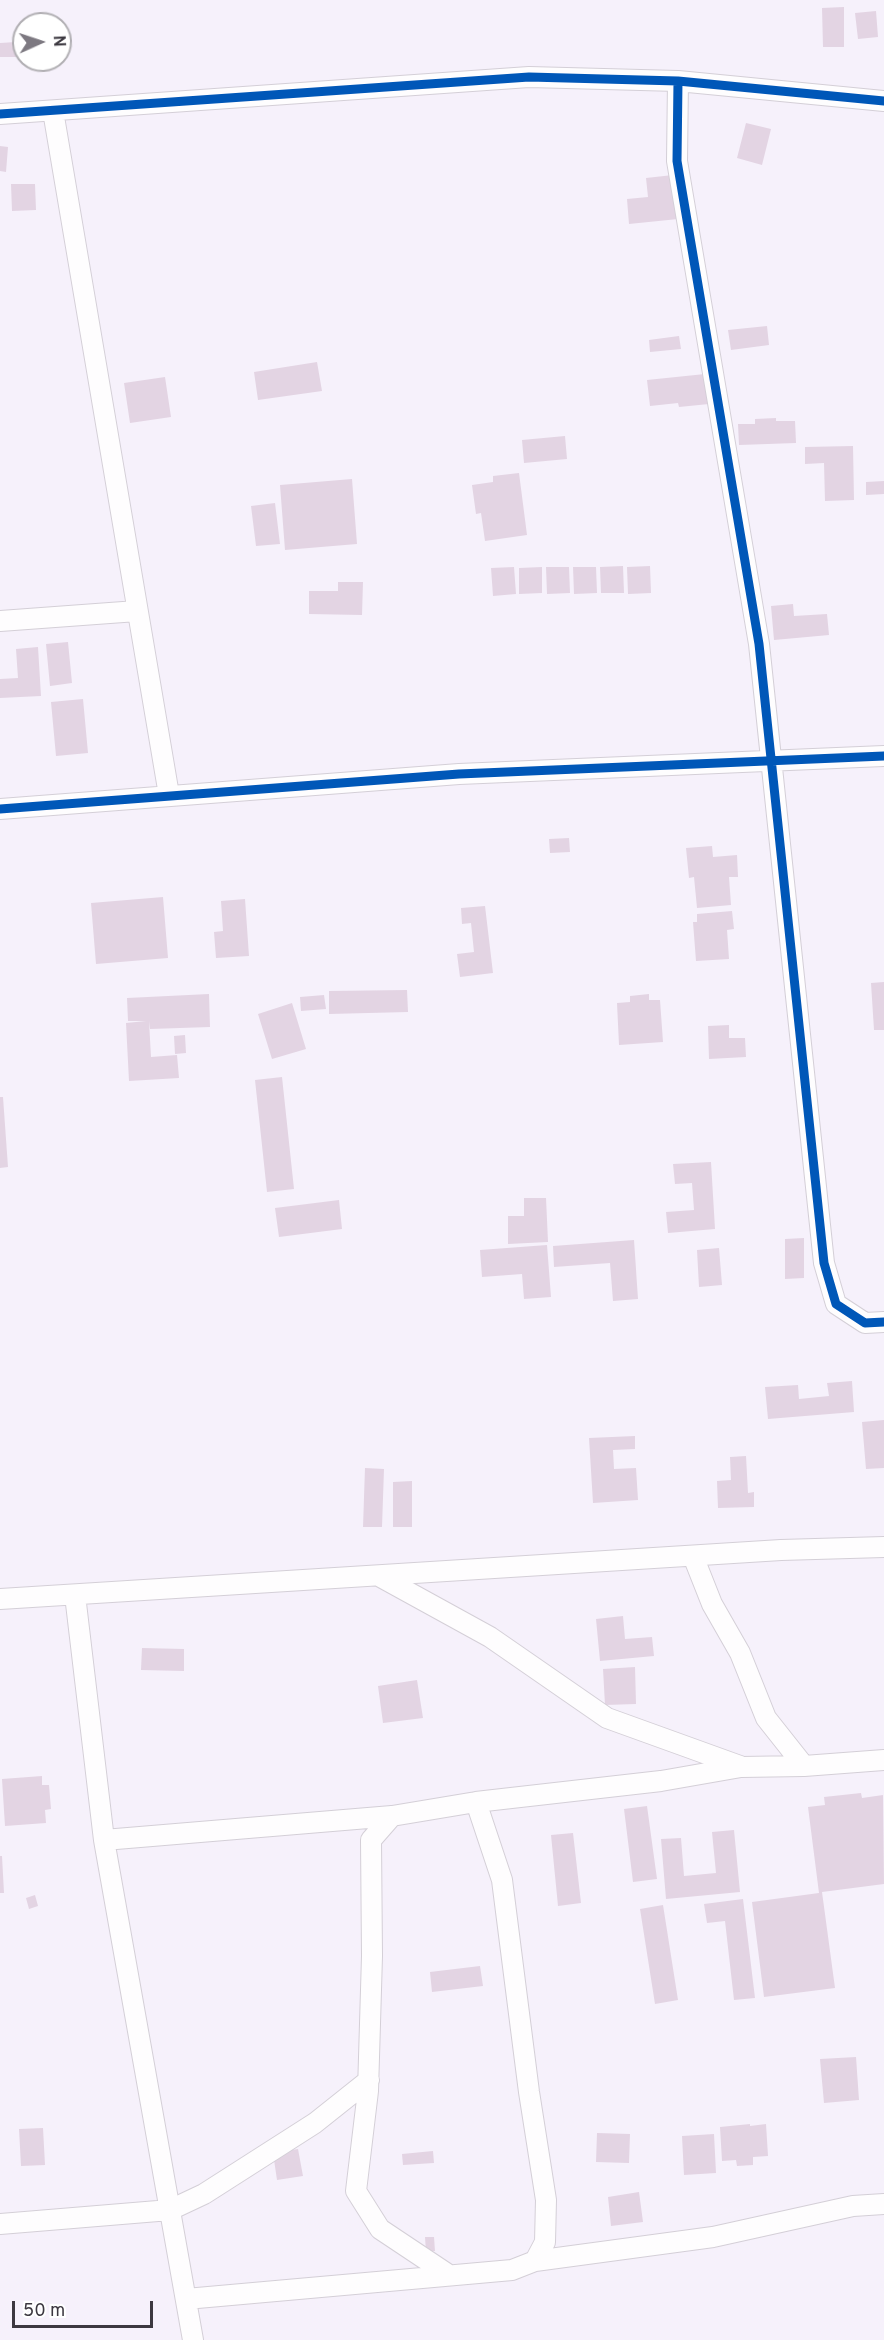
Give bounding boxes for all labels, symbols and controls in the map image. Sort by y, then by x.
north arrow [12,12,72,72]
text: N [48,35,68,47]
scale bar [15,2289,156,2327]
text: 50 m [23,2300,65,2323]

